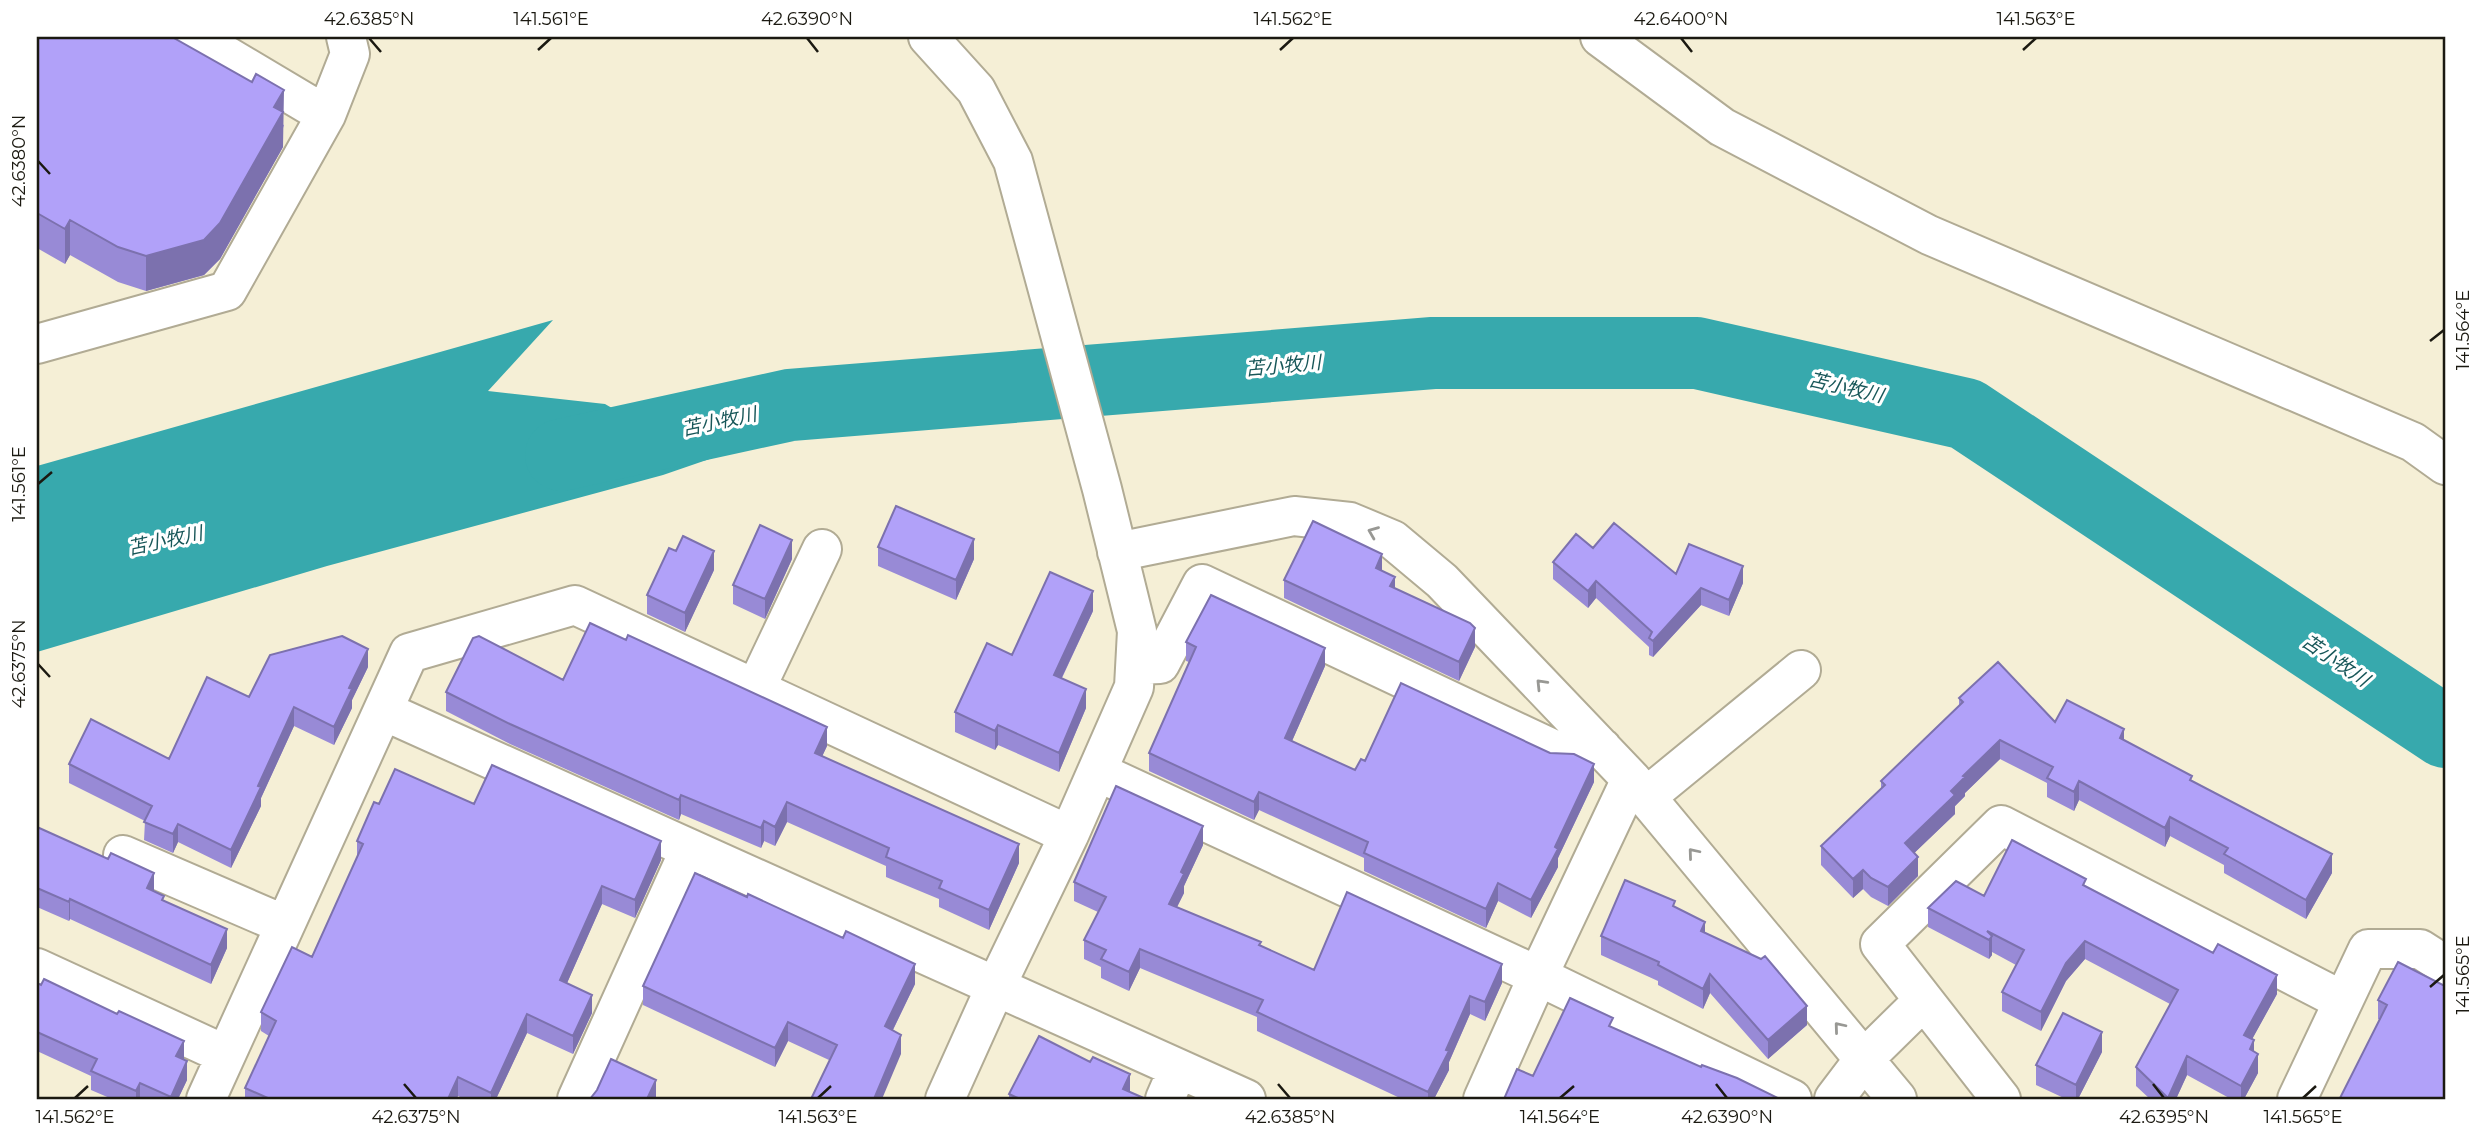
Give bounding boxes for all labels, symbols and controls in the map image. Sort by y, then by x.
text: 42.6385°N [324,8,414,30]
text: 141.561°E [513,8,589,30]
text: 42.6390°N [761,8,853,30]
text: 141.562°E [1253,8,1333,30]
text: 42.6400°N [1634,8,1728,30]
text: 141.563°E [1997,8,2075,30]
text: 42.6380°N [8,115,30,207]
text: 141.564°E [2452,290,2474,370]
water label: 苫小牧川 [1244,351,1324,380]
water label: 苫小牧川 [1806,368,1887,408]
water label: 苫小牧川 [680,402,761,441]
text: 141.561°E [8,446,30,522]
water label: 苫小牧川 [126,521,207,560]
one-way arrow [1368,526,1381,540]
text: 42.6375°N [8,619,30,709]
water label: 苫小牧川 [2298,630,2375,692]
one-way arrow [1536,679,1549,692]
one-way arrow [1689,848,1701,861]
text: 141.565°E [2452,936,2474,1014]
one-way arrow [1835,1022,1847,1035]
text: 141.562°E [35,1106,115,1128]
text: 42.6375°N [371,1106,461,1128]
text: 141.563°E [779,1106,857,1128]
text: 42.6385°N [1245,1106,1335,1128]
text: 141.564°E [1520,1106,1600,1128]
text: 42.6390°N [1681,1106,1773,1128]
text: 42.6395°N [2119,1106,2209,1128]
text: 141.565°E [2264,1106,2342,1128]

